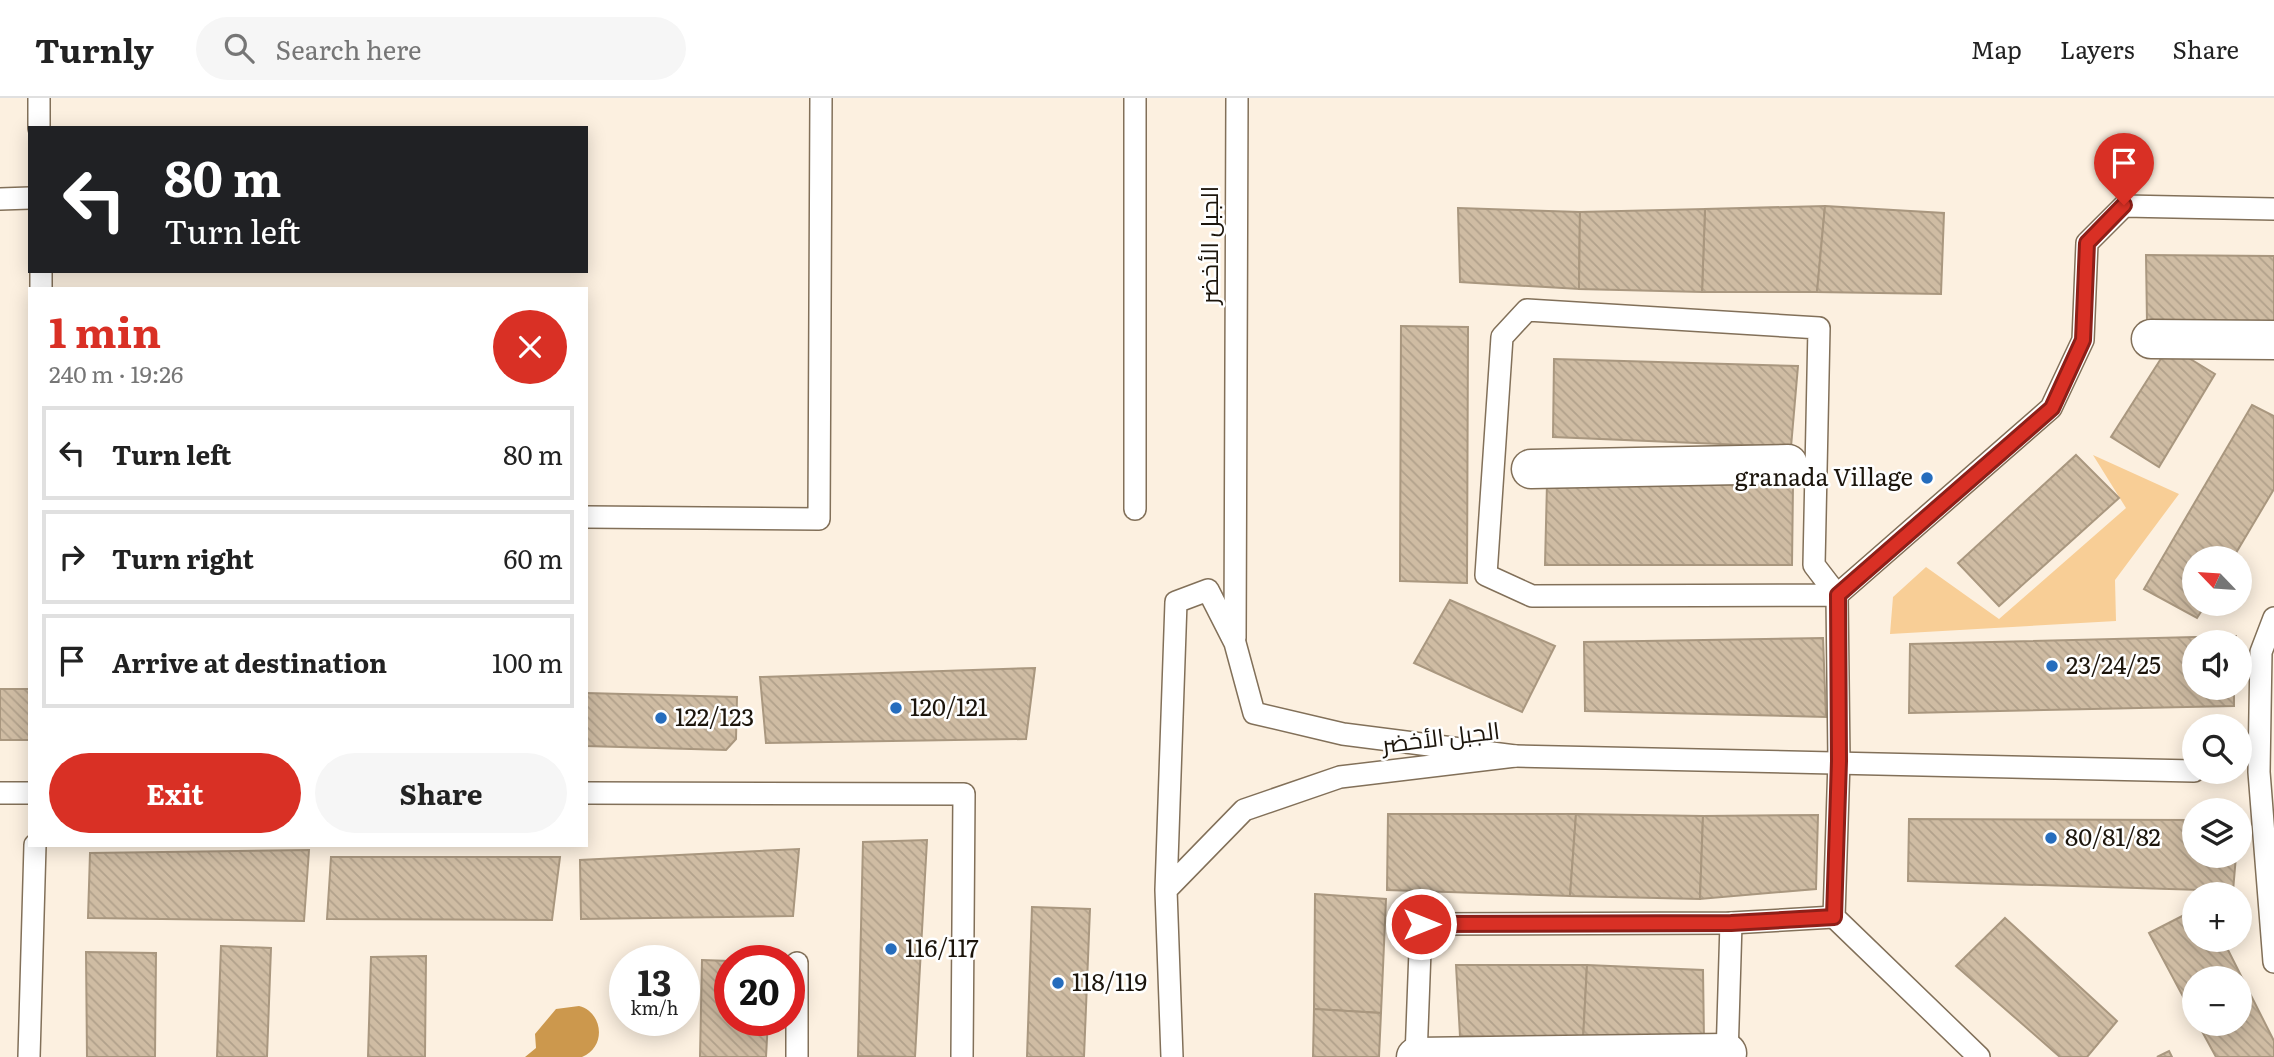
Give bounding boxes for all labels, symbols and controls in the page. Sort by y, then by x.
search box [196,17,686,80]
text: Turnly [35,24,154,73]
icon: search [220,29,258,67]
text: Search here [276,29,421,68]
text: Map [1971,31,2022,66]
text: Layers [2060,31,2134,66]
text: Share [2172,31,2239,66]
pin [2094,133,2154,205]
text: 80 m [164,139,282,212]
icon: arrive [2105,144,2143,182]
icon: left [49,154,140,245]
street label: الجبل الأخضر [1190,186,1225,306]
text: Turn left [164,206,301,254]
text: 1 min [49,299,161,361]
button: close [493,310,567,384]
text: 240 m · 19:26 [49,356,183,390]
icon: left [53,434,91,472]
text: Turn left [112,434,231,473]
text: 80 m [503,434,563,473]
place label: granada Village [1735,458,1913,493]
marker: granada Village [1919,470,1935,486]
icon: right [53,538,91,576]
text: Turn right [112,538,254,577]
text: 60 m [504,538,563,577]
north arrow [2182,546,2252,616]
map controls [2182,546,2252,1036]
button: sound [2182,630,2252,700]
icon: arrive [53,642,91,680]
text: Arrive at destination [112,642,387,681]
text: 100 m [492,642,563,681]
place label: 23/24/25 [2066,646,2161,681]
marker: 23/24/25 [2044,658,2060,674]
place label: 120/121 [910,688,988,723]
place label: 122/123 [675,698,754,733]
marker: 120/121 [888,700,904,716]
marker: 122/123 [653,710,669,726]
street label: الجبل الأخضر [1378,711,1502,760]
button: search [2182,714,2252,784]
button: Exit [49,753,301,833]
button: Share [315,753,567,833]
button: layers [2182,798,2252,868]
place label: 80/81/82 [2065,818,2161,853]
marker: 80/81/82 [2043,830,2059,846]
button: + [2182,882,2252,952]
position arrow [1384,887,1458,961]
place label: 116/117 [905,929,979,964]
marker: 116/117 [883,941,899,957]
speed limit sign: 20 [714,945,805,1036]
text: 13 [637,955,672,1007]
place label: 118/119 [1072,963,1147,998]
button: − [2182,966,2252,1036]
marker: 118/119 [1050,975,1066,991]
text: km/h [631,994,678,1021]

